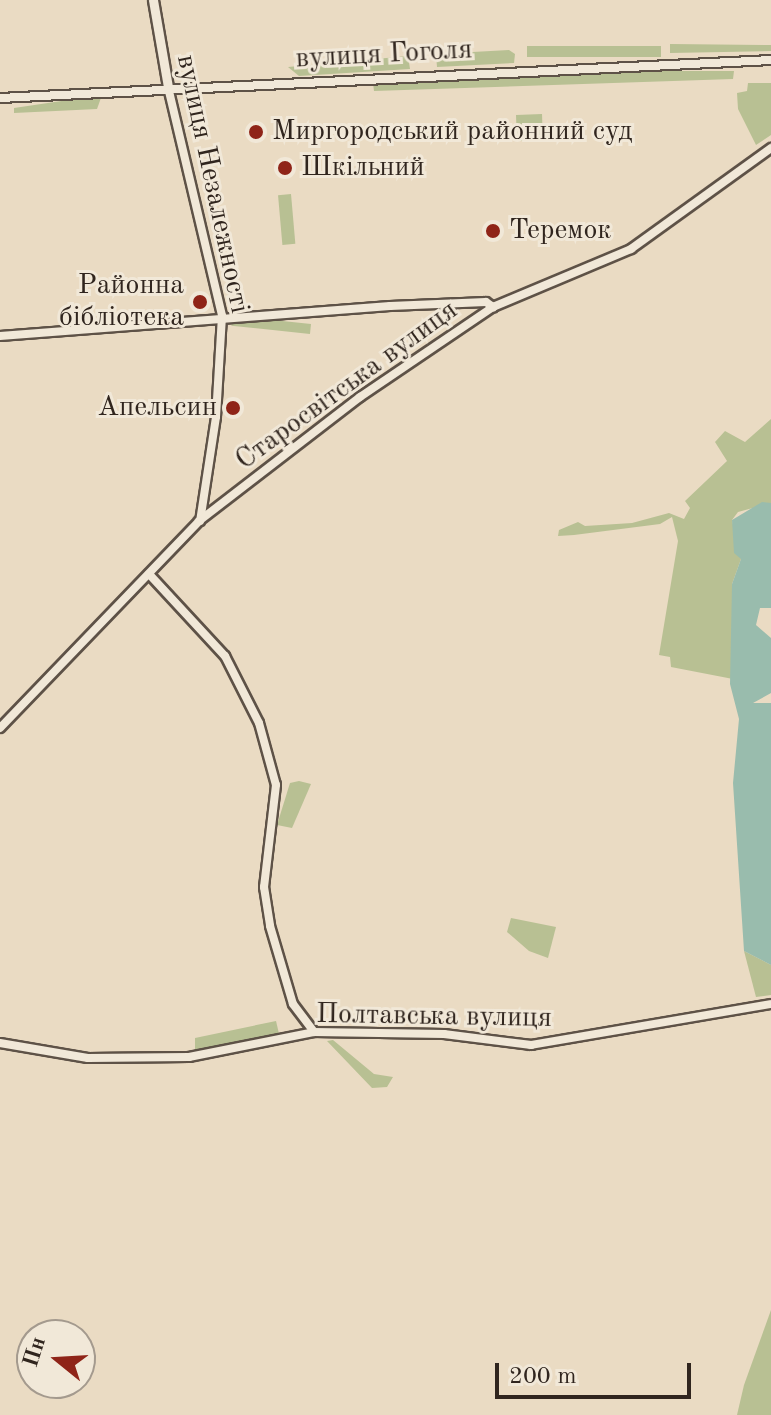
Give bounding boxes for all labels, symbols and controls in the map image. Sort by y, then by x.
street label: вулиця Гоголя [295,34,473,76]
street label: вулиця Незалежності [168,51,256,317]
place label: Миргородський районний суд [272,115,632,149]
marker: Миргородський районний суд [247,123,265,141]
place label: Шкільний [301,151,425,185]
marker: Шкільний [276,159,294,177]
place label: Теремок [509,214,611,248]
marker: Теремок [484,222,502,240]
place label: Районна бібліотека [59,269,184,335]
marker: Районна бібліотека [191,293,209,311]
street label: Старосвітська вулиця [230,294,464,478]
place label: Апельсин [98,391,217,425]
marker: Апельсин [224,399,242,417]
street label: Полтавська вулиця [316,998,552,1036]
north arrow [16,1319,96,1399]
text: Пн [20,1334,50,1370]
scale bar [499,1347,695,1397]
text: 200 m [509,1365,577,1389]

